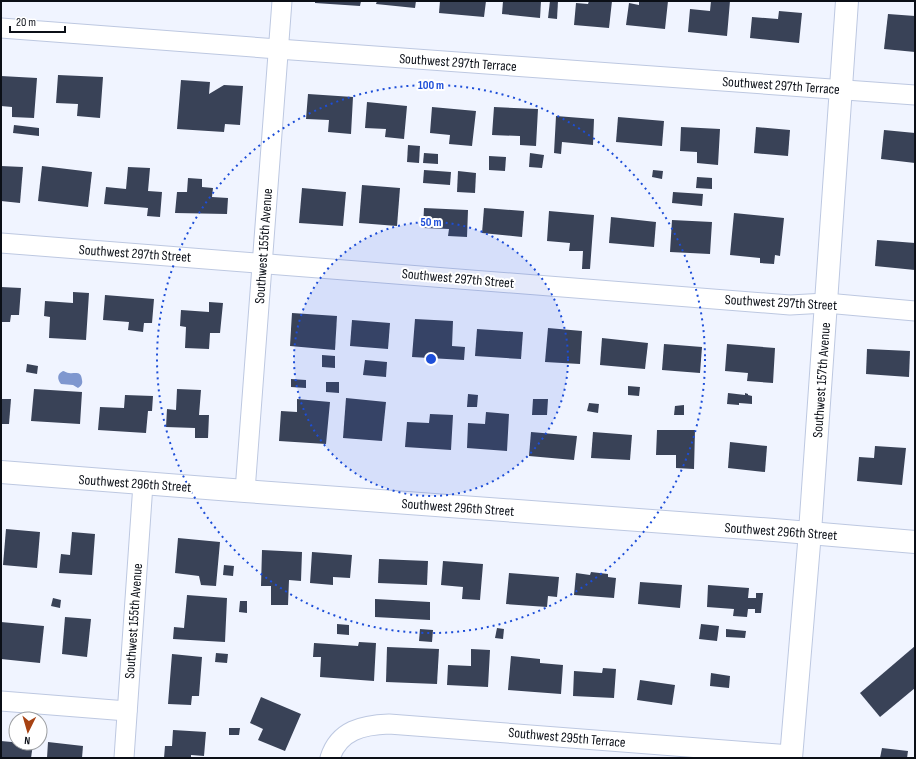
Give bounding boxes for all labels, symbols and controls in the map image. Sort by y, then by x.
scale bar [10,8,65,34]
text: 20 m [16,15,36,30]
street label: Southwest 297th Terrace [399,50,517,75]
street label: Southwest 297th Terrace [722,73,840,98]
text: 100 m [418,78,444,93]
street label: Southwest 155th Avenue [251,188,276,304]
text: 50 m [421,215,441,230]
street label: Southwest 297th Street [78,241,192,266]
street label: Southwest 297th Street [401,265,515,292]
street label: Southwest 297th Street [724,291,838,314]
street label: Southwest 157th Avenue [809,322,834,438]
centre of rings [424,352,438,366]
street label: Southwest 296th Street [78,471,192,496]
street label: Southwest 296th Street [401,495,515,520]
street label: Southwest 296th Street [724,519,838,544]
street label: Southwest 155th Avenue [121,563,146,679]
north arrow [8,711,48,751]
street label: Southwest 295th Terrace [508,724,626,751]
text: N [24,734,31,747]

